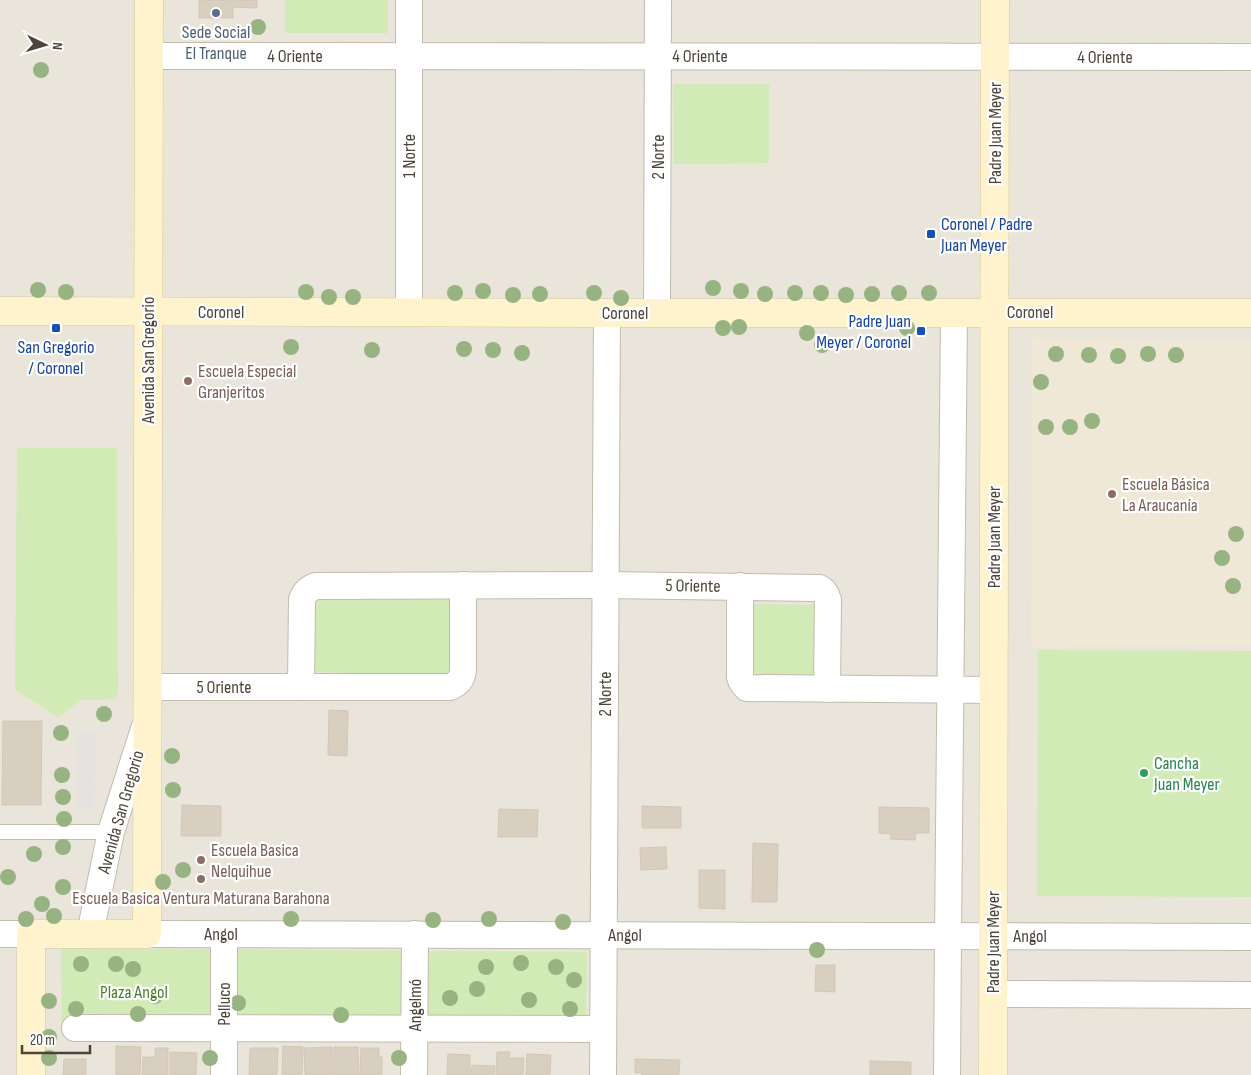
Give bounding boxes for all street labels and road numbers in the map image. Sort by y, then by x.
street label: 4 Oriente [267,46,323,67]
street label: 4 Oriente [672,46,728,67]
street label: 4 Oriente [1077,47,1133,68]
street label: Padre Juan Meyer [985,82,1006,184]
street label: 1 Norte [399,134,420,178]
street label: 2 Norte [648,135,669,179]
street label: Avenida San Gregorio [138,297,159,424]
street label: Coronel [198,302,244,323]
street label: Coronel [1007,302,1053,323]
street label: Coronel [602,303,648,324]
street label: Padre Juan Meyer [984,486,1005,588]
street label: 5 Oriente [665,575,721,597]
street label: 2 Norte [595,672,616,716]
street label: 5 Oriente [196,677,252,698]
street label: Avenida San Gregorio [93,748,149,877]
street label: Padre Juan Meyer [983,891,1004,993]
street label: Angol [203,924,238,945]
street label: Angol [607,925,642,946]
street label: Angol [1012,926,1047,947]
street label: Angelmó [405,979,426,1032]
street label: Pelluco [214,982,235,1026]

